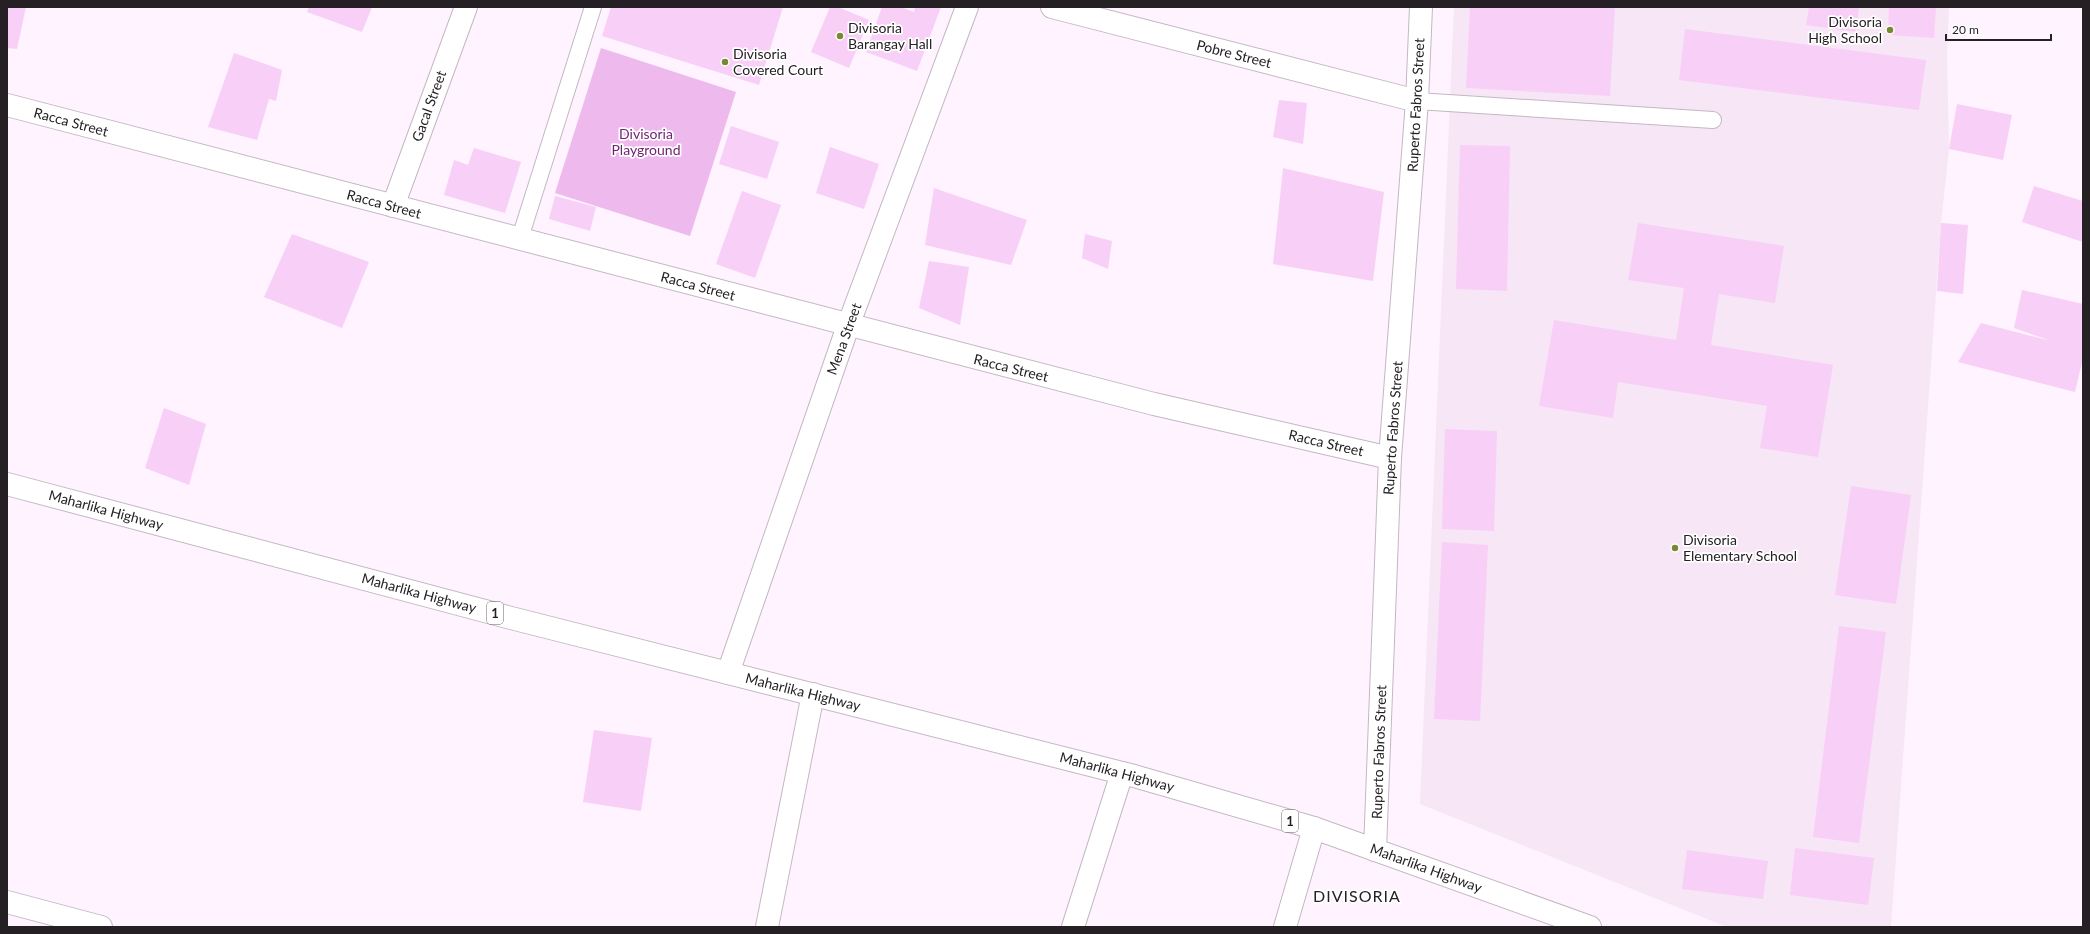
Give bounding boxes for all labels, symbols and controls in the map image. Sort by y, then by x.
place label: Divisoria High School [1808,13,1882,46]
scale bar [1946,16,2051,42]
place label: Divisoria Barangay Hall [848,19,932,52]
text: 20 m [1952,22,1979,37]
marker: Divisoria High School [1885,25,1895,35]
marker: Divisoria Barangay Hall [835,31,845,41]
street label: Pobre Street [1195,36,1273,71]
street label: Ruperto Fabros Street [1404,38,1427,172]
place label: Divisoria Covered Court [733,45,823,78]
marker: Divisoria Covered Court [720,57,730,67]
street label: Gacal Street [408,68,449,144]
street label: Racca Street [32,103,110,140]
park label: Divisoria Playground [611,125,681,158]
street label: Racca Street [345,185,423,222]
street label: Racca Street [659,267,737,304]
street label: Mena Street [823,300,864,377]
street label: Racca Street [972,350,1050,385]
street label: Ruperto Fabros Street [1379,360,1406,495]
street label: Racca Street [1287,426,1365,459]
street label: Maharlika Highway [47,486,166,533]
place label: Divisoria Elementary School [1683,531,1797,564]
marker: Divisoria Elementary School [1670,543,1680,553]
street label: Maharlika Highway [360,569,479,616]
road number: 1 [487,602,503,624]
street label: Maharlika Highway [744,669,863,714]
street label: Ruperto Fabros Street [1368,685,1389,819]
street label: Maharlika Highway [1058,748,1177,795]
road number: 1 [1282,810,1298,832]
street label: Maharlika Highway [1368,839,1485,896]
district label: DIVISORIA [1313,886,1401,905]

